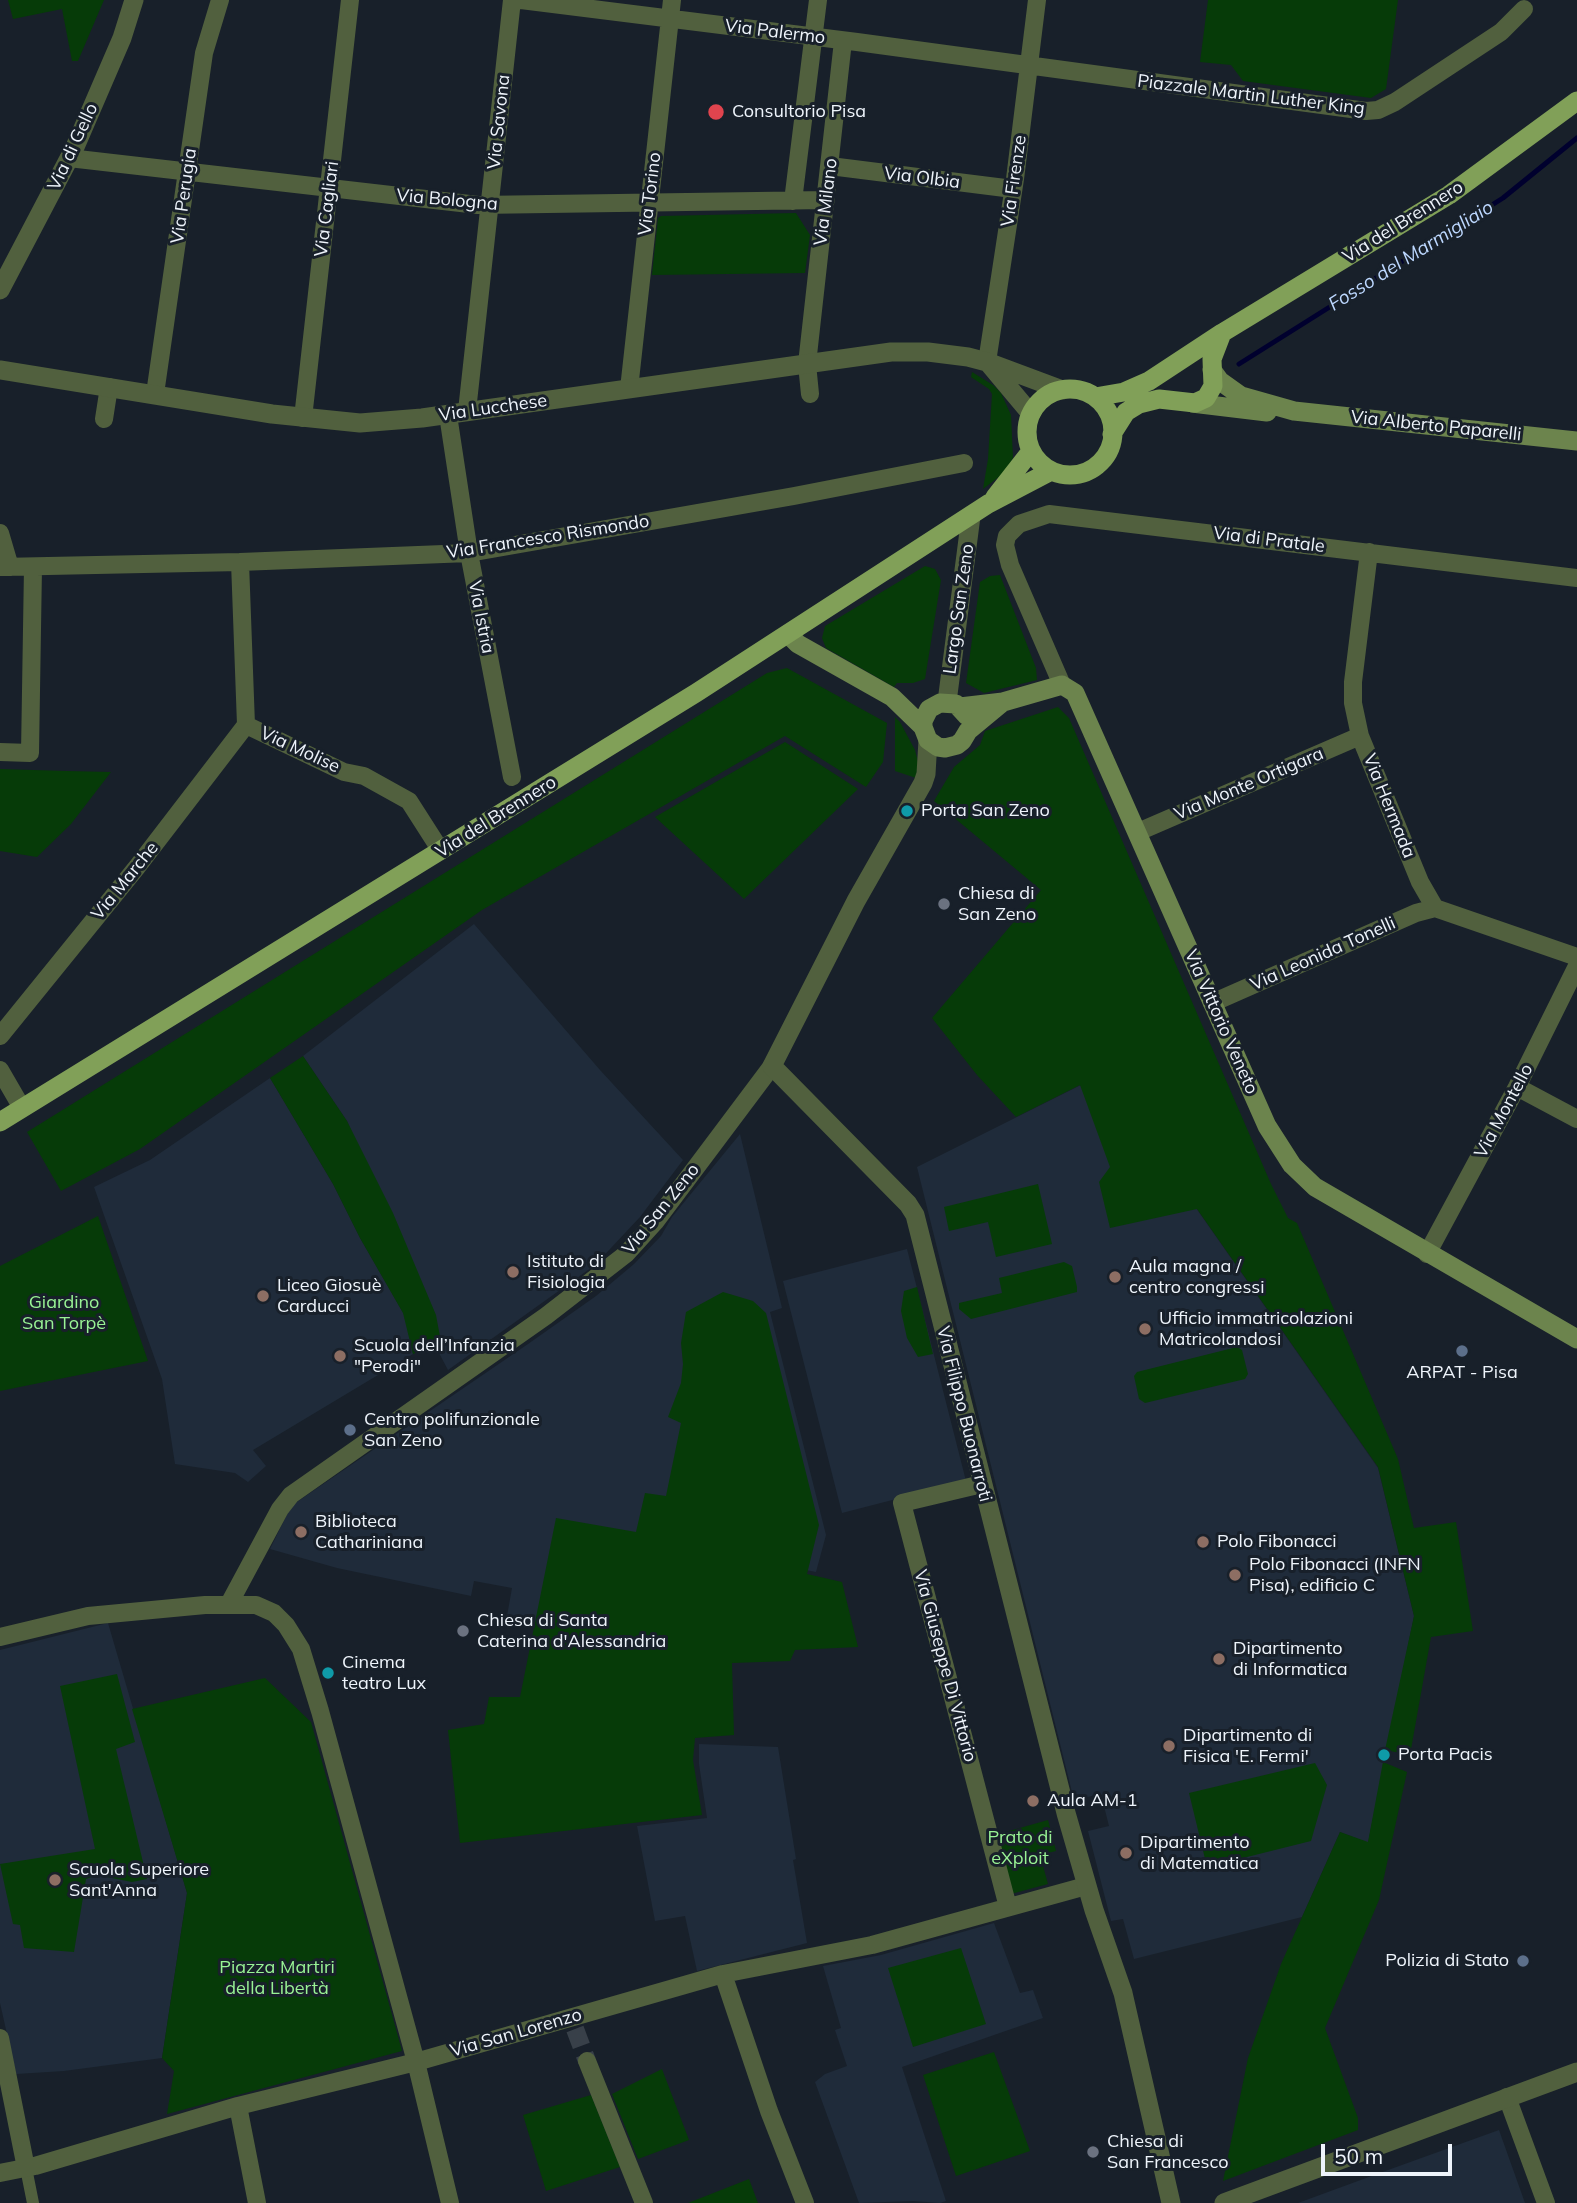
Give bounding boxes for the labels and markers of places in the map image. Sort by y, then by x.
place label: Consultorio Pisa [732,101,866,123]
marker: Consultorio Pisa [706,102,726,122]
place label: Porta San Zeno [921,800,1050,822]
marker: Porta San Zeno [899,803,915,819]
place label: Chiesa di San Zeno [958,883,1036,926]
marker: Chiesa di San Zeno [936,896,952,912]
place label: Istituto di Fisiologia [527,1251,605,1294]
place label: Aula magna / centro congressi [1129,1256,1265,1298]
marker: Istituto di Fisiologia [505,1264,521,1280]
marker: Aula magna / centro congressi [1107,1269,1123,1285]
place label: Liceo Giosuè Carducci [277,1275,381,1318]
marker: Liceo Giosuè Carducci [255,1288,271,1304]
place label: Ufficio immatricolazioni Matricolandosi [1159,1308,1353,1350]
marker: Ufficio immatricolazioni Matricolandosi [1137,1321,1153,1337]
place label: Scuola dell’Infanzia "Perodi" [354,1335,515,1378]
marker: ARPAT - Pisa [1454,1343,1470,1359]
marker: Scuola dell’Infanzia "Perodi" [332,1348,348,1364]
place label: ARPAT - Pisa [1406,1362,1518,1384]
place label: Centro polifunzionale San Zeno [364,1409,540,1452]
marker: Centro polifunzionale San Zeno [342,1422,358,1438]
place label: Biblioteca Cathariniana [315,1511,423,1554]
marker: Biblioteca Cathariniana [293,1524,309,1540]
place label: Polo Fibonacci [1217,1531,1337,1553]
marker: Polo Fibonacci [1195,1534,1211,1550]
place label: Polo Fibonacci (INFN Pisa), edificio C [1249,1554,1421,1596]
marker: Polo Fibonacci (INFN Pisa), edificio C [1227,1567,1243,1583]
place label: Chiesa di Santa Caterina d'Alessandria [477,1610,666,1652]
marker: Chiesa di Santa Caterina d'Alessandria [455,1623,471,1639]
place label: Dipartimento di Informatica [1233,1638,1347,1680]
marker: Dipartimento di Informatica [1211,1651,1227,1667]
place label: Cinema teatro Lux [342,1652,426,1694]
marker: Cinema teatro Lux [320,1665,336,1681]
place label: Dipartimento di Fisica 'E. Fermi' [1183,1725,1312,1768]
marker: Dipartimento di Fisica 'E. Fermi' [1161,1738,1177,1754]
place label: Porta Pacis [1398,1744,1493,1766]
marker: Porta Pacis [1376,1747,1392,1763]
place label: Aula AM-1 [1047,1790,1138,1812]
marker: Aula AM-1 [1025,1793,1041,1809]
place label: Dipartimento di Matematica [1140,1832,1259,1874]
marker: Dipartimento di Matematica [1118,1845,1134,1861]
place label: Scuola Superiore Sant'Anna [69,1859,209,1902]
marker: Scuola Superiore Sant'Anna [47,1872,63,1888]
place label: Polizia di Stato [1385,1950,1509,1972]
marker: Polizia di Stato [1515,1953,1531,1969]
place label: Chiesa di San Francesco [1107,2131,1228,2174]
marker: Chiesa di San Francesco [1085,2144,1101,2160]

